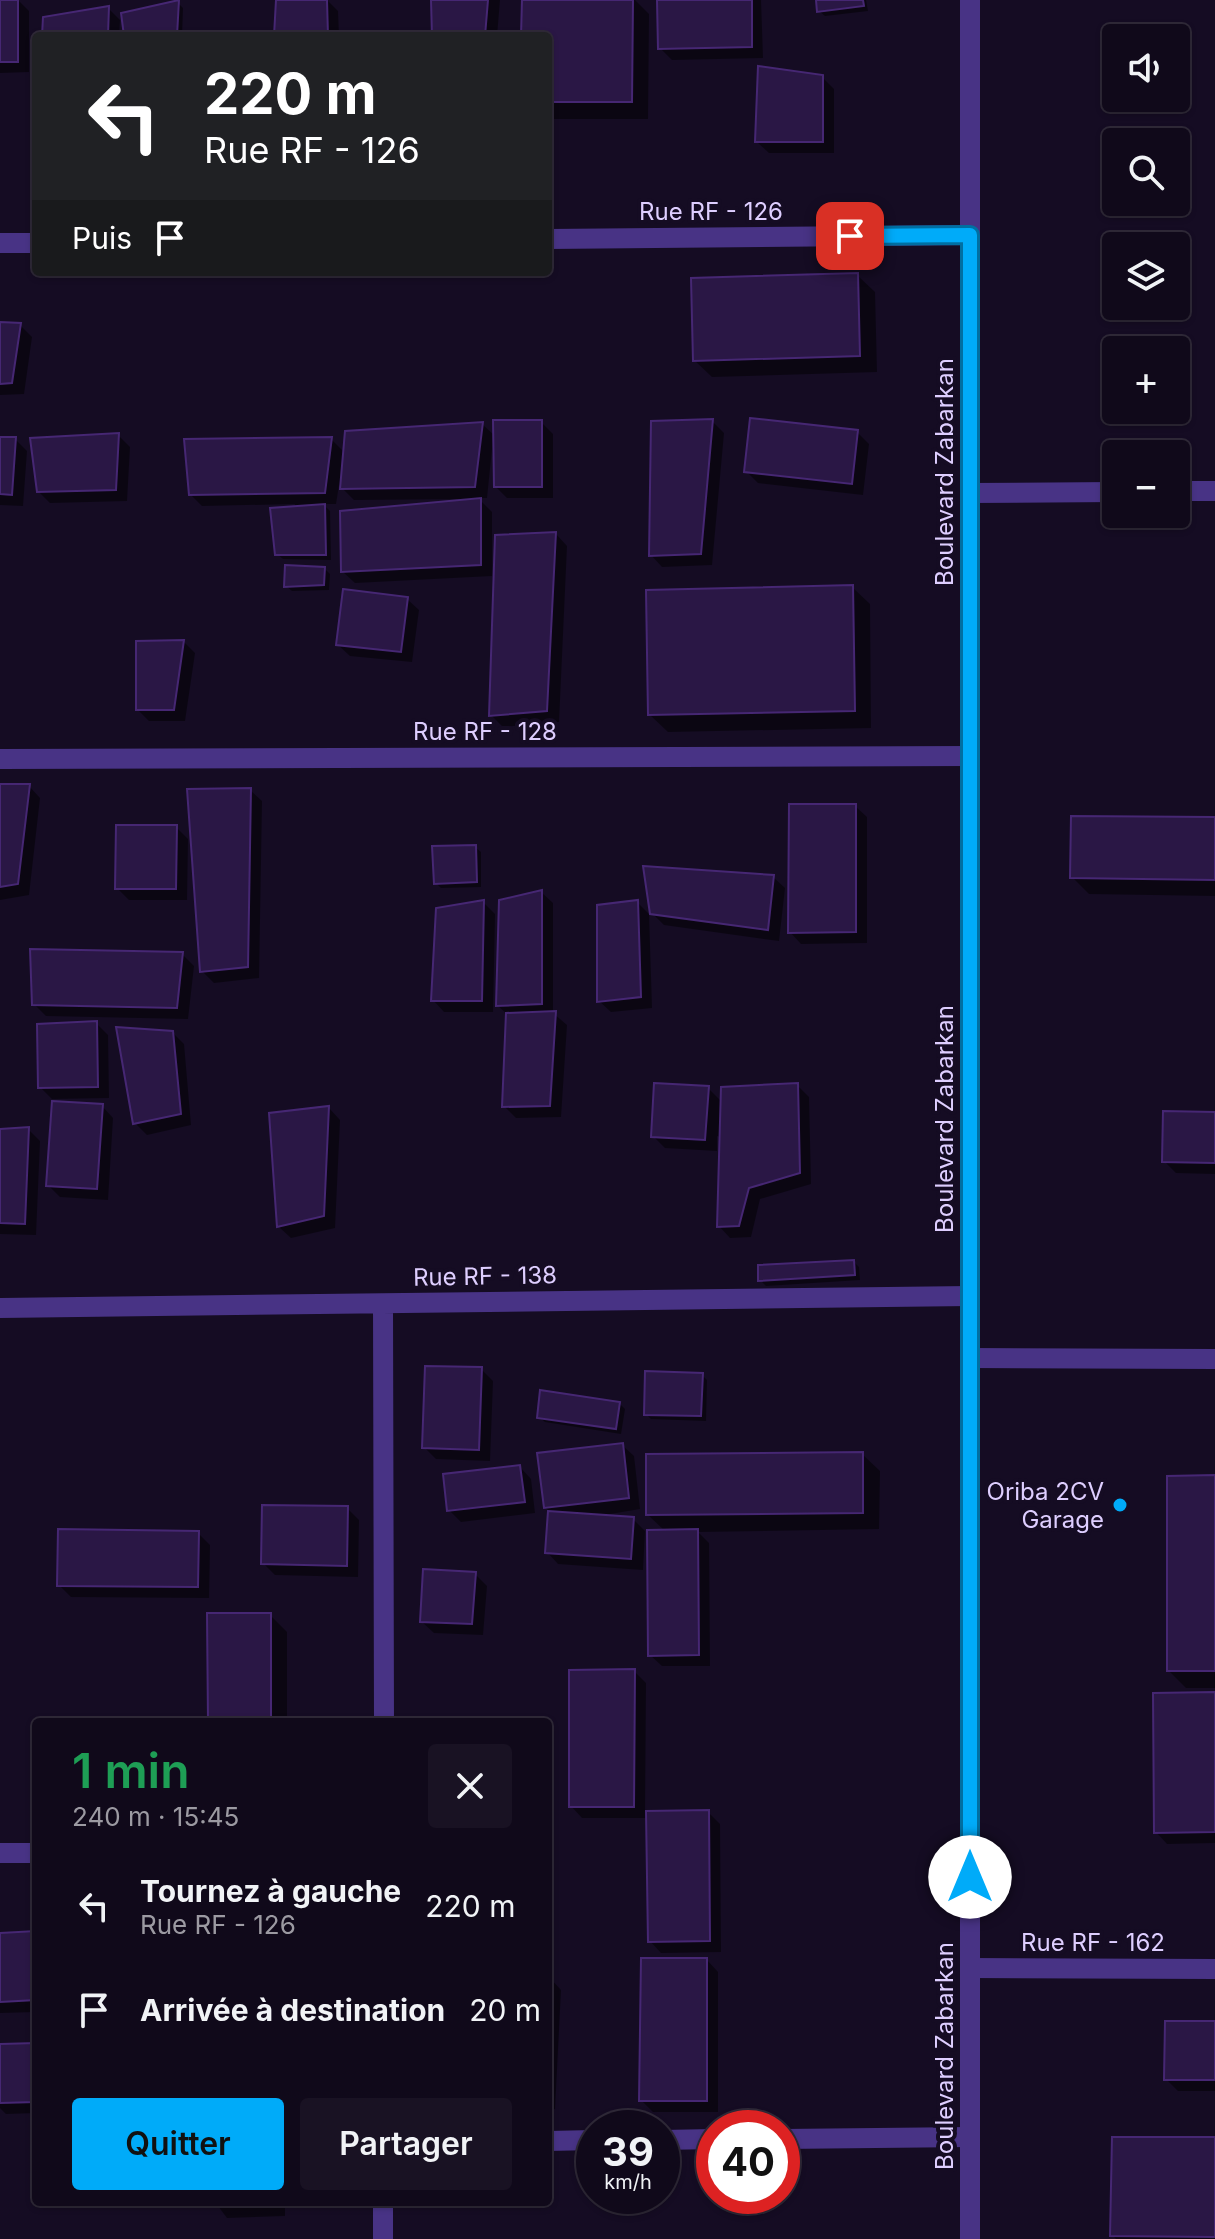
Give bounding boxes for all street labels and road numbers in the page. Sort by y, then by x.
street label: Rue RF - 126 [639,197,783,226]
street label: Boulevard Zabarkan [930,358,959,586]
street label: Rue RF - 128 [413,717,557,746]
street label: Boulevard Zabarkan [930,1005,959,1233]
street label: Rue RF - 138 [413,1260,557,1292]
street label: Rue RF - 162 [1021,1928,1165,1957]
street label: Boulevard Zabarkan [930,1942,959,2170]

